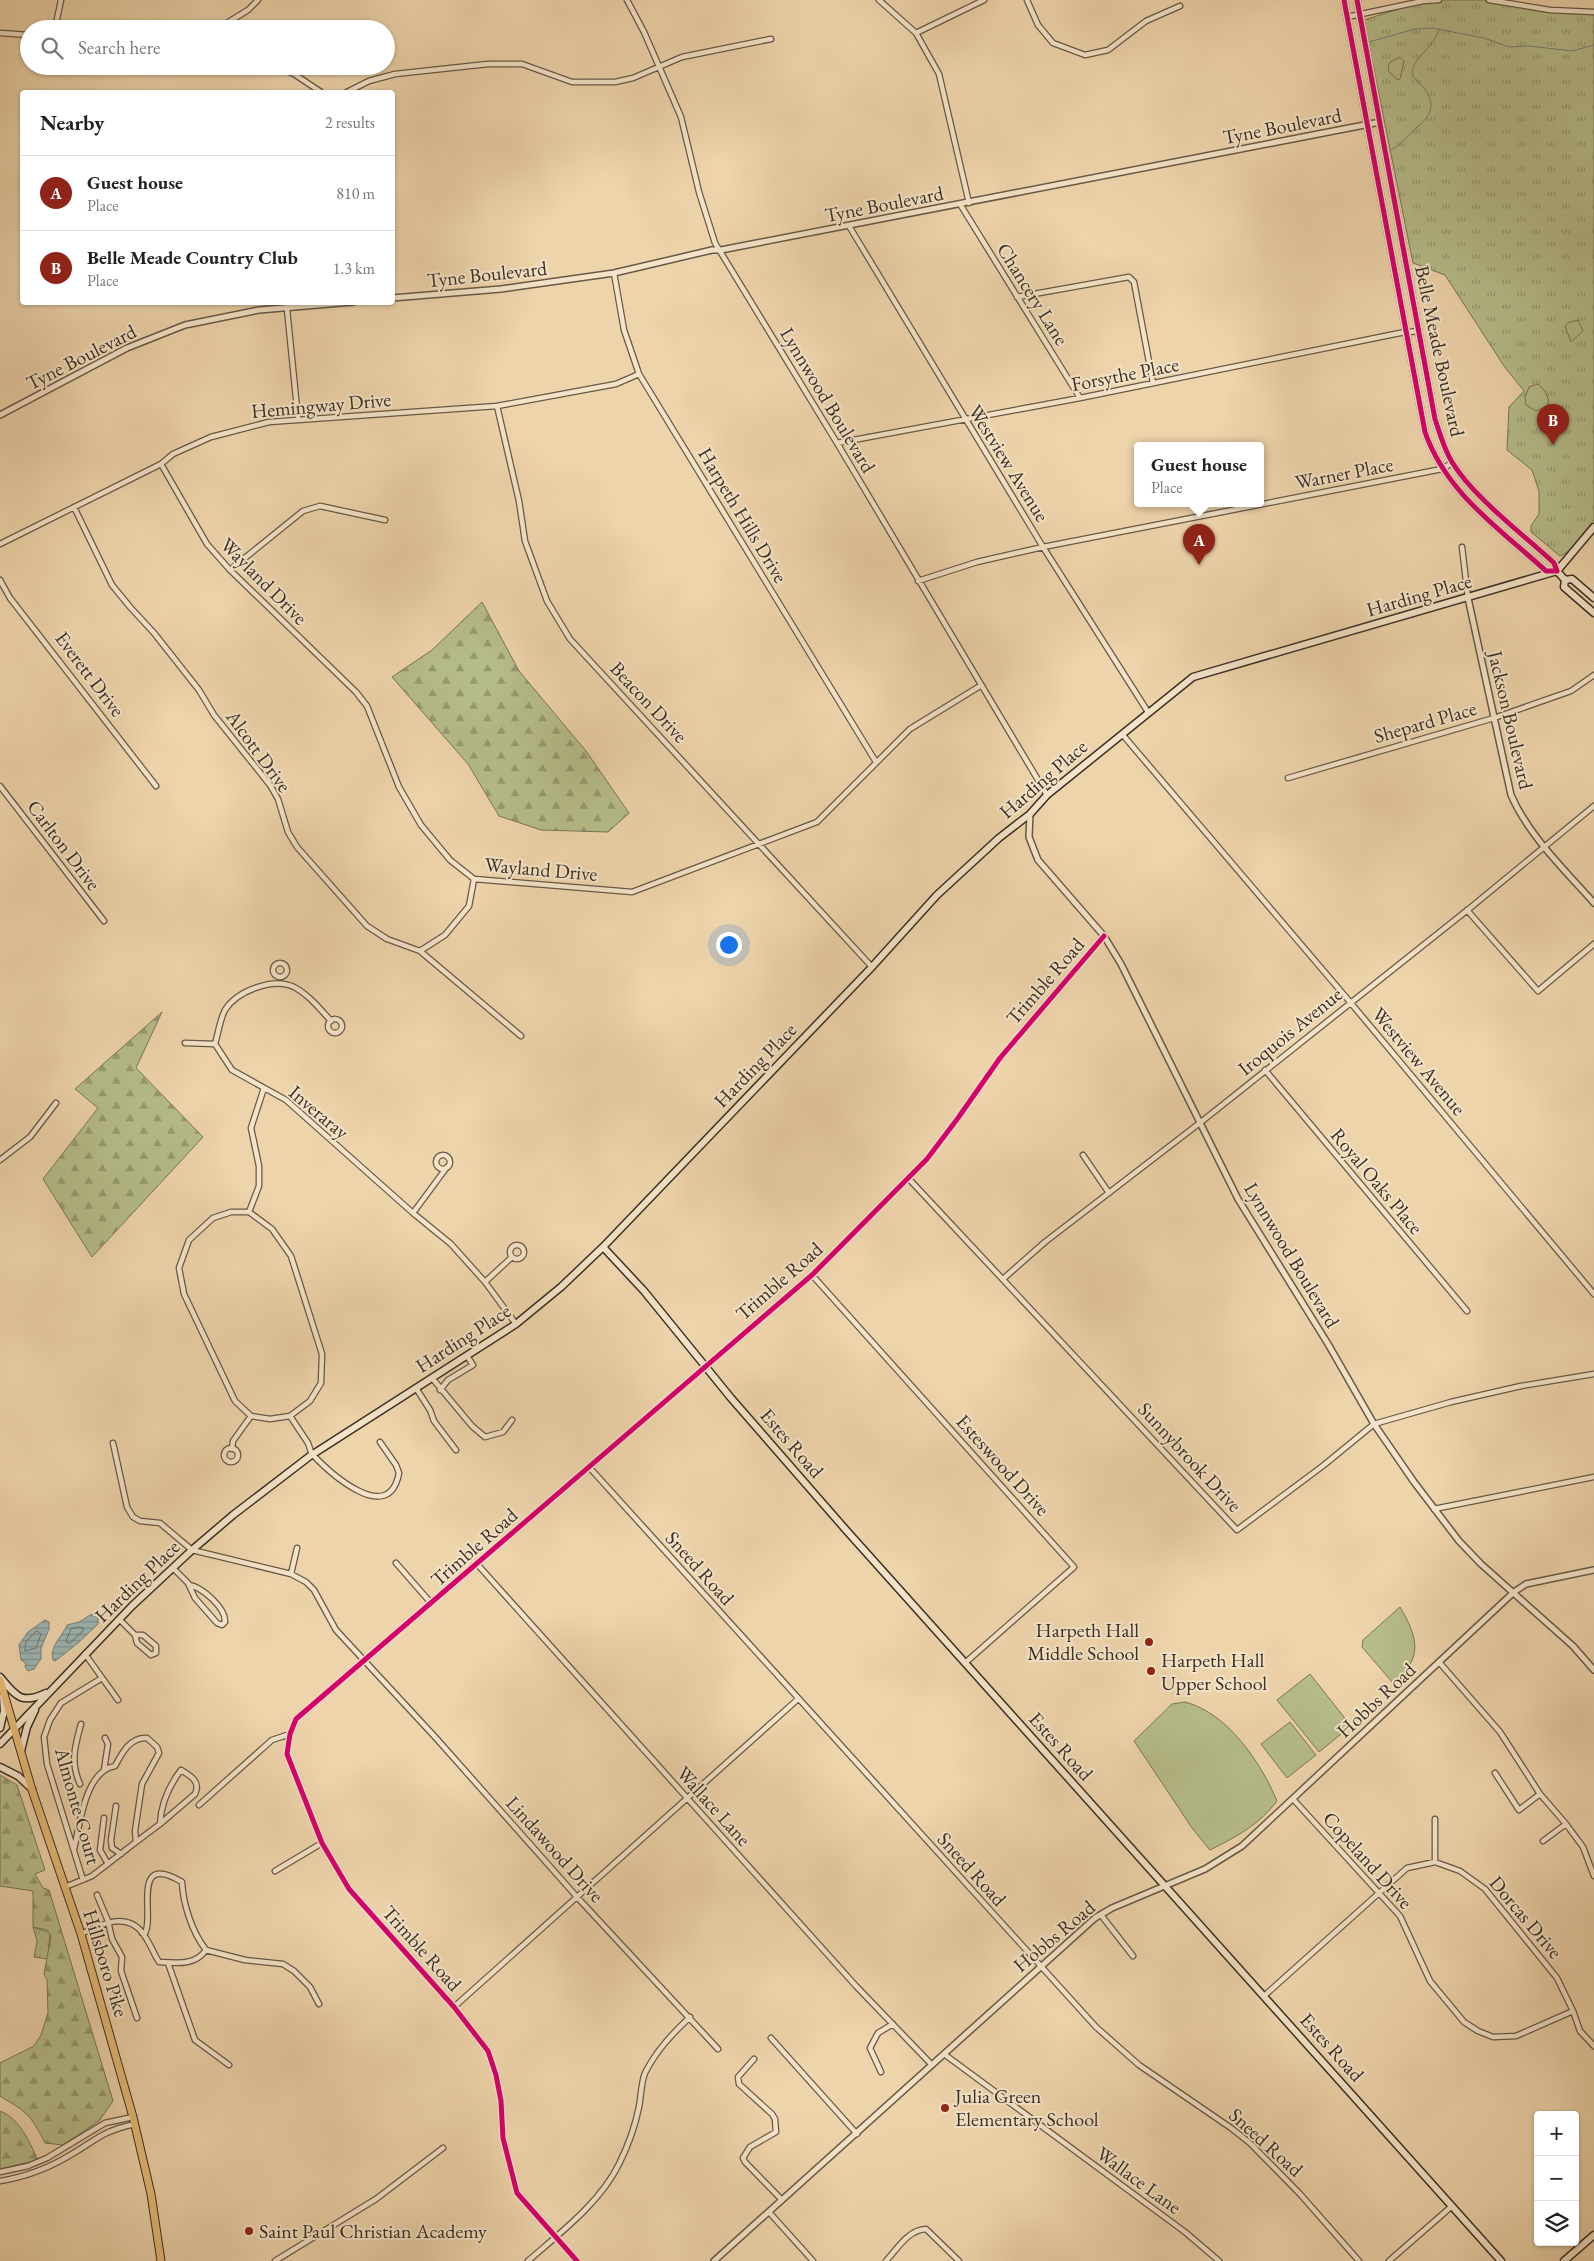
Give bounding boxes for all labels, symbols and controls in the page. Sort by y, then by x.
search box [20,20,395,75]
icon: search [38,34,66,62]
text: Search here [78,35,160,60]
street label: Tyne Boulevard [1220,102,1345,150]
text: Nearby [40,109,104,136]
text: 2 results [325,112,375,133]
text: Guest house [87,170,183,195]
street label: Tyne Boulevard [822,180,947,228]
text: A [50,183,62,204]
text: 810 m [336,183,375,204]
text: Place [87,195,119,216]
street label: Chancery Lane [991,238,1075,350]
text: Belle Meade Country Club [87,245,298,270]
street label: Tyne Boulevard [426,255,549,293]
text: B [51,258,61,279]
text: 1.3 km [333,258,375,279]
street label: Belle Meade Boulevard [1409,263,1471,440]
text: Place [87,270,119,291]
street label: Tyne Boulevard [21,318,141,396]
street label: Lynnwood Boulevard [774,323,882,478]
street label: Forsythe Place [1069,351,1181,397]
street label: Hemingway Drive [250,386,392,424]
street label: Westview Avenue [963,400,1055,527]
pin: B [1537,404,1569,445]
popup [1134,442,1264,507]
street label: Harpeth Hills Drive [692,443,794,588]
street label: Warner Place [1293,451,1395,495]
text: Guest house [1151,452,1247,477]
text: Place [1151,477,1183,498]
pin: A [1183,524,1215,565]
street label: Wayland Drive [215,532,313,630]
street label: Harding Place [1363,567,1475,622]
street label: Everett Drive [49,626,131,722]
street label: Jackson Boulevard [1482,646,1540,793]
street label: Beacon Drive [605,656,694,748]
street label: Shepard Place [1371,695,1479,749]
street label: Alcott Drive [220,704,298,797]
street label: Harding Place [994,733,1093,824]
street label: Carlton Drive [21,794,107,896]
street label: Wayland Drive [484,851,599,887]
street label: Trimble Road [1000,931,1090,1030]
your location [716,932,742,958]
street label: Iroquois Avenue [1232,981,1348,1081]
street label: Westview Avenue [1366,1002,1472,1121]
street label: Harding Place [708,1017,802,1113]
street label: Inveraray [284,1079,355,1145]
street label: Royal Oaks Place [1325,1122,1429,1240]
street label: Lynnwood Boulevard [1238,1178,1346,1333]
street label: Trimble Road [730,1236,829,1326]
street label: Harding Place [410,1297,516,1378]
street label: Sunnybrook Drive [1132,1396,1248,1518]
street label: Estes Road [755,1403,830,1484]
street label: Esteswood Drive [950,1409,1056,1521]
street label: Trimble Road [425,1502,524,1592]
street label: Sneed Road [660,1525,741,1611]
street label: Harding Place [89,1534,185,1628]
place label: Harpeth Hall Middle School [1027,1617,1139,1666]
marker: Harpeth Hall Middle School [1143,1636,1155,1648]
place label: Harpeth Hall Upper School [1161,1647,1267,1696]
street label: Hobbs Road [1331,1656,1422,1743]
marker: Harpeth Hall Upper School [1145,1665,1157,1677]
street label: Estes Road [1023,1706,1099,1787]
street label: Almonte Court [49,1744,107,1868]
street label: Wallace Lane [671,1760,757,1852]
street label: Lindawood Drive [500,1790,610,1908]
street label: Copeland Drive [1317,1806,1419,1914]
street label: Sneed Road [932,1826,1013,1912]
street label: Dorcas Drive [1484,1870,1568,1964]
street label: Hobbs Road [1008,1894,1101,1978]
street label: Trimble Road [377,1900,468,1997]
street label: Hillsboro Pike [77,1906,135,2020]
street label: Estes Road [1294,2007,1370,2088]
place label: Julia Green Elementary School [953,2083,1099,2132]
marker: Julia Green Elementary School [939,2102,951,2114]
street label: Sneed Road [1223,2102,1309,2183]
map controls [1534,2111,1579,2246]
button: + [1534,2111,1579,2156]
street label: Wallace Lane [1091,2140,1187,2220]
button: − [1534,2156,1579,2201]
button: layers [1534,2201,1579,2246]
place label: Saint Paul Christian Academy [259,2218,487,2244]
marker: Saint Paul Christian Academy [243,2225,255,2237]

